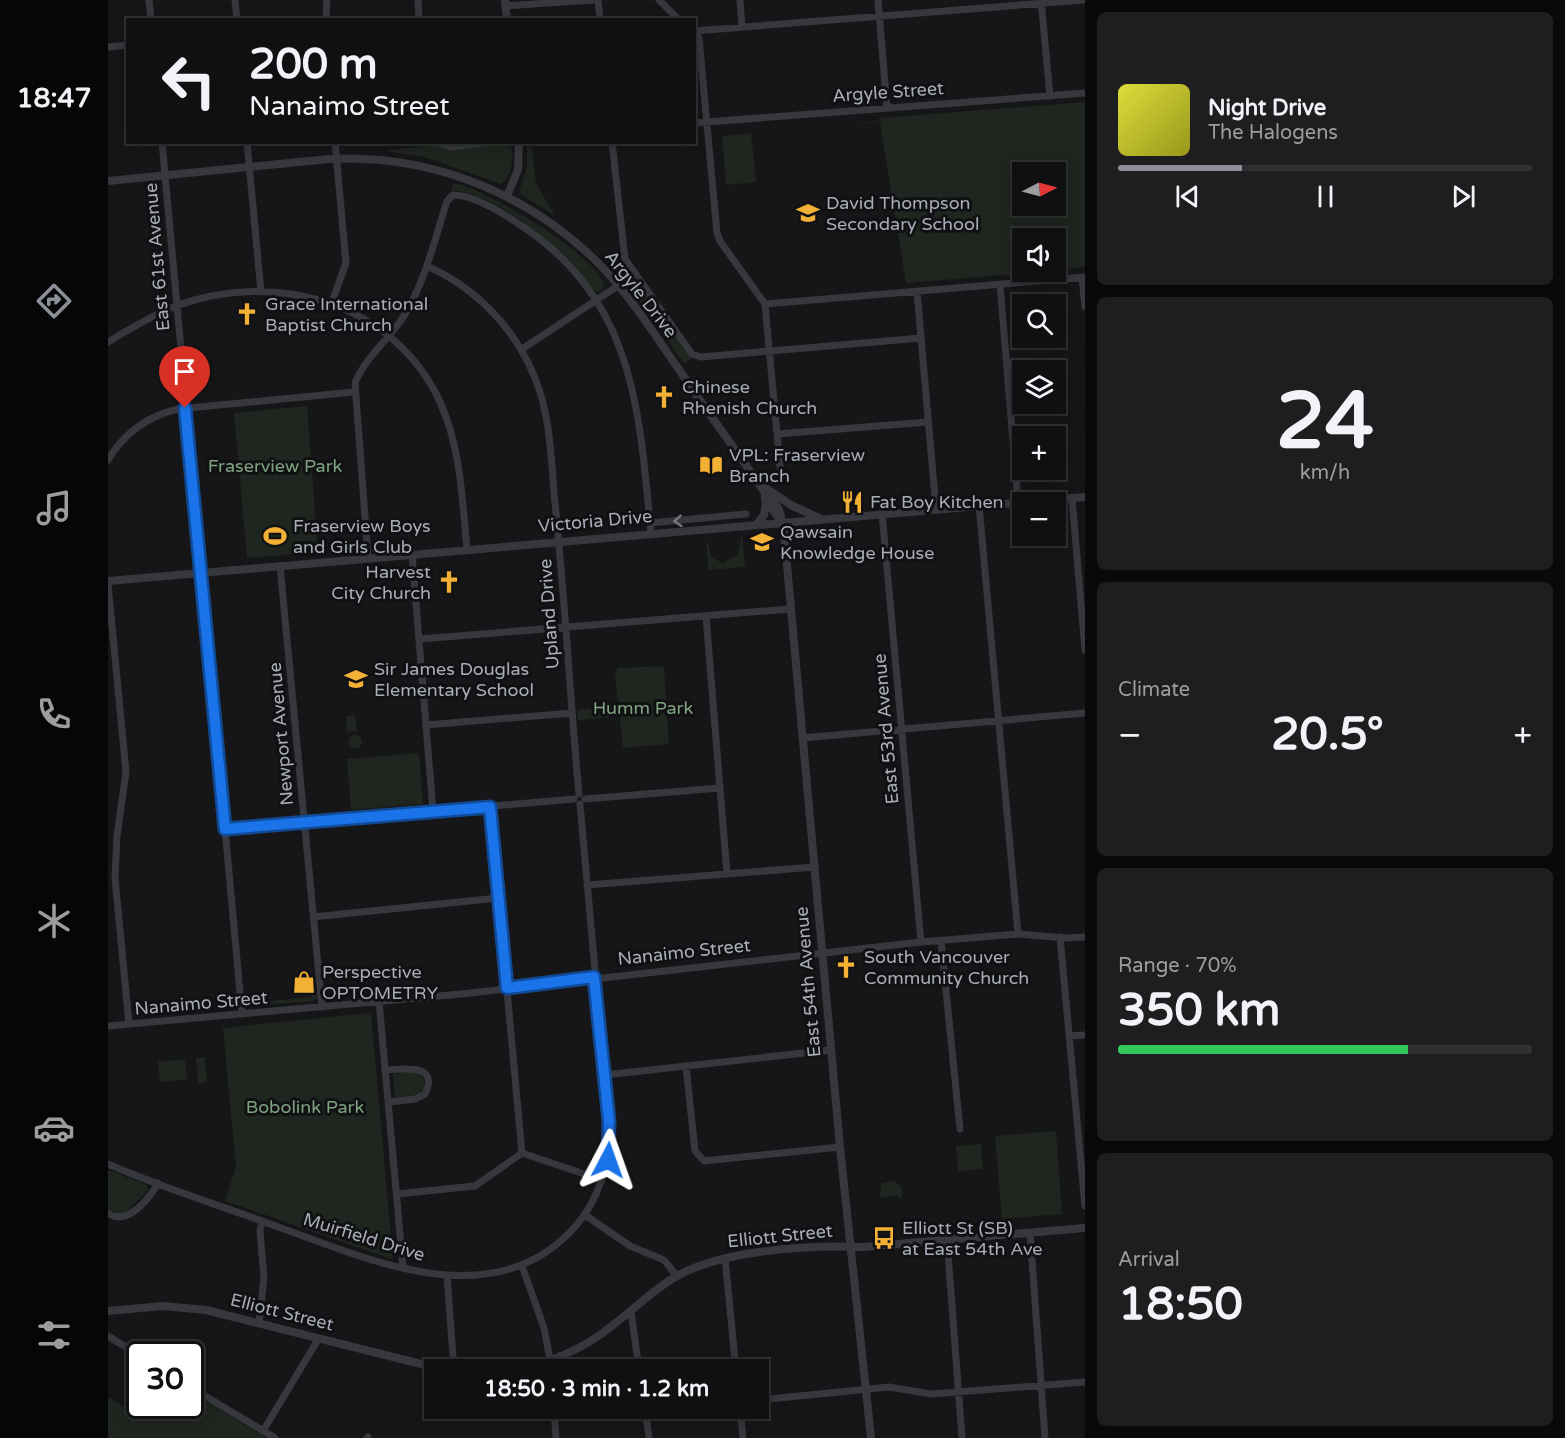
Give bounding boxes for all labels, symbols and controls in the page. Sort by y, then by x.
text: 200 m [249,39,378,90]
icon: left [150,42,228,120]
street label: Argyle Street [831,77,945,107]
text: 18:47 [17,82,91,115]
text: Nanaimo Street [249,90,450,123]
text: Night Drive [1208,95,1326,121]
text: The Halogens [1208,121,1338,145]
north arrow [1012,162,1066,216]
map controls [1012,162,1066,546]
icon: previous [1171,180,1204,213]
icon: pause [1309,180,1342,213]
icon: next [1447,180,1480,213]
street label: East 61st Avenue [140,182,174,332]
place label: David Thompson Secondary School [826,192,979,235]
school or university icon: David Thompson Secondary School [795,200,821,226]
button: sound [1012,228,1066,282]
street label: Argyle Drive [600,246,682,342]
icon: directions [33,280,75,322]
place label: Grace International Baptist Church [265,293,428,336]
button: search [1012,294,1066,348]
church icon: Grace International Baptist Church [234,301,260,327]
pin [159,346,210,408]
icon: arrive [168,355,201,388]
button: layers [1012,360,1066,414]
text: 24 [1276,375,1374,469]
place label: Chinese Rhenish Church [682,376,817,419]
church icon: Chinese Rhenish Church [651,384,677,410]
button: + [1012,426,1066,480]
place label: VPL: Fraserview Branch [729,444,865,487]
library icon: VPL: Fraserview Branch [698,452,724,478]
park label: Fraserview Park [208,455,343,477]
text: km/h [1300,461,1350,485]
icon: music [33,487,75,529]
restaurant icon: Fat Boy Kitchen [839,489,865,515]
place label: Fat Boy Kitchen [870,491,1004,513]
button: − [1012,492,1066,546]
street label: Victoria Drive [537,505,653,537]
one-way arrow [674,514,683,527]
place label: Fraserview Boys and Girls Club [293,515,431,558]
place label: Qawsain Knowledge House [780,521,934,564]
sports icon: Fraserview Boys and Girls Club [262,523,288,549]
school or university icon: Qawsain Knowledge House [749,529,775,555]
street label: Upland Drive [534,558,564,670]
place label: Harvest City Church [331,561,431,604]
church icon: Harvest City Church [436,569,462,595]
street label: East 53rd Avenue [868,653,904,805]
place label: Sir James Douglas Elementary School [374,658,534,701]
street label: Newport Avenue [264,661,298,807]
school or university icon: Sir James Douglas Elementary School [343,666,369,692]
text: Climate [1118,678,1190,702]
icon: phone [33,693,75,735]
park label: Humm Park [593,697,693,719]
text: 20.5° [1271,708,1384,762]
text: − [1118,716,1142,755]
text: + [1513,716,1532,755]
icon: climate [33,900,75,942]
street label: East 54th Avenue [790,906,826,1058]
street label: Nanaimo Street [616,934,752,970]
place label: South Vancouver Community Church [864,946,1029,989]
church icon: South Vancouver Community Church [833,954,859,980]
text: Range · 70% [1118,954,1237,978]
place label: Perspective OPTOMETRY [322,961,439,1004]
shop icon: Perspective OPTOMETRY [291,969,317,995]
text: 350 km [1118,984,1280,1038]
street label: Nanaimo Street [133,986,269,1020]
park label: Bobolink Park [246,1096,364,1118]
icon: car [33,1107,75,1149]
position arrow [576,1128,640,1192]
street label: Muirfield Drive [301,1208,427,1266]
place label: Elliott St (SB) at East 54th Ave [902,1217,1043,1260]
street label: Elliott Street [726,1220,834,1252]
bus stop icon: Elliott St (SB) at East 54th Ave [871,1225,897,1251]
text: Arrival [1118,1248,1180,1272]
text: 18:50 [1118,1278,1243,1332]
street label: Elliott Street [228,1289,336,1335]
icon: filters [33,1314,75,1356]
speed limit sign: 30 [126,1341,204,1419]
text: 18:50 · 3 min · 1.2 km [484,1376,709,1402]

